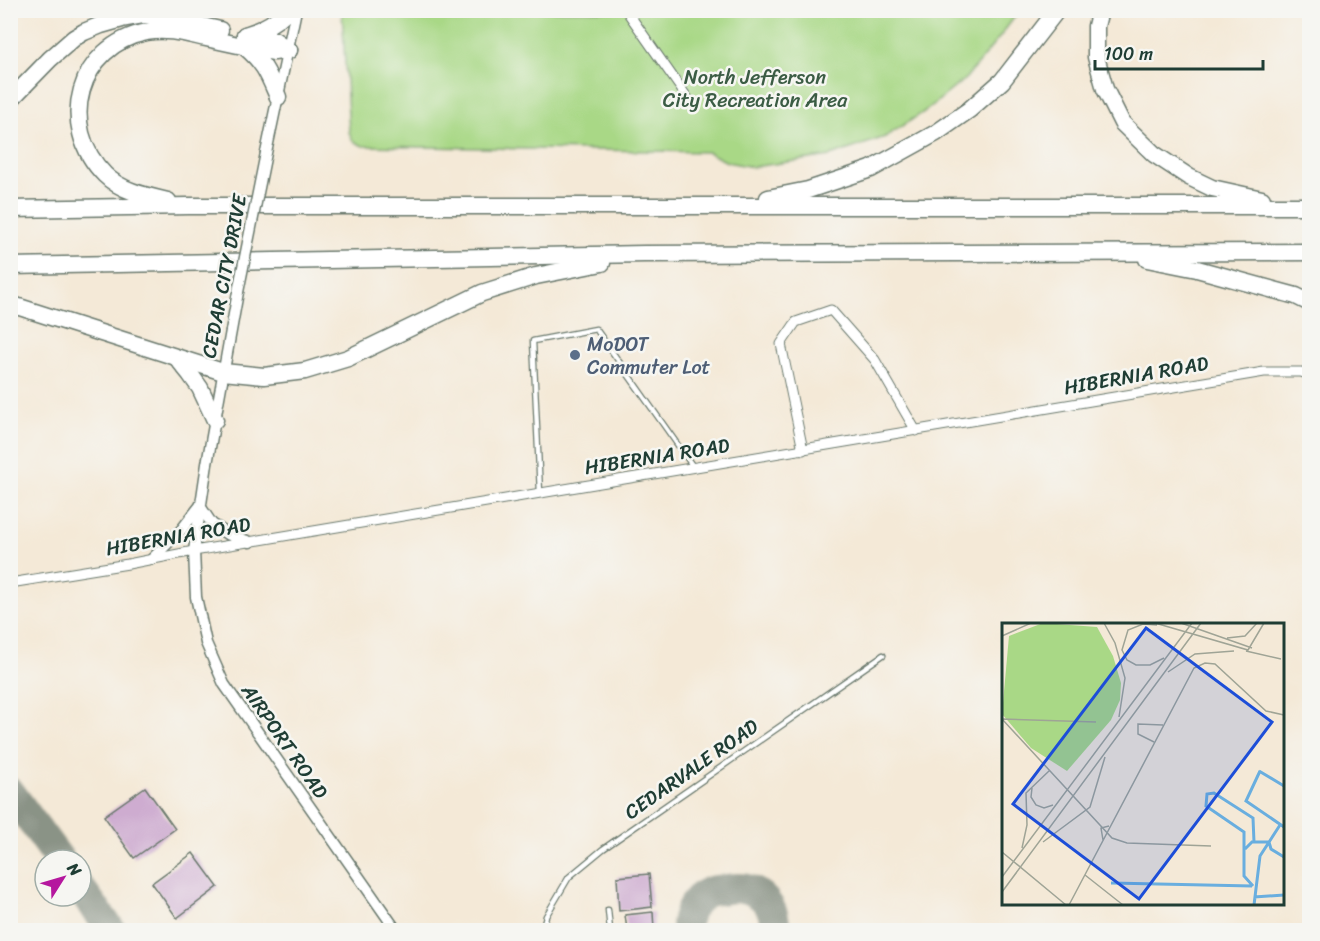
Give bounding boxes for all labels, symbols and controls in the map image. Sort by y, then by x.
scale bar [1095,33,1263,71]
text: 100 m [1104,38,1153,70]
park label: North Jefferson City Recreation Area [663,60,848,118]
street label: CEDAR CITY DRIVE [191,189,258,361]
place label: MoDOT Commuter Lot [587,327,711,385]
street label: HIBERNIA ROAD [1061,346,1211,405]
marker: MoDOT Commuter Lot [568,348,582,362]
street label: HIBERNIA ROAD [582,428,732,485]
street label: HIBERNIA ROAD [103,507,253,566]
inset map [1002,623,1284,905]
street label: AIRPORT ROAD [231,675,337,806]
street label: CEDARVALE ROAD [617,710,766,829]
north arrow [33,848,93,908]
text: N [59,855,90,883]

